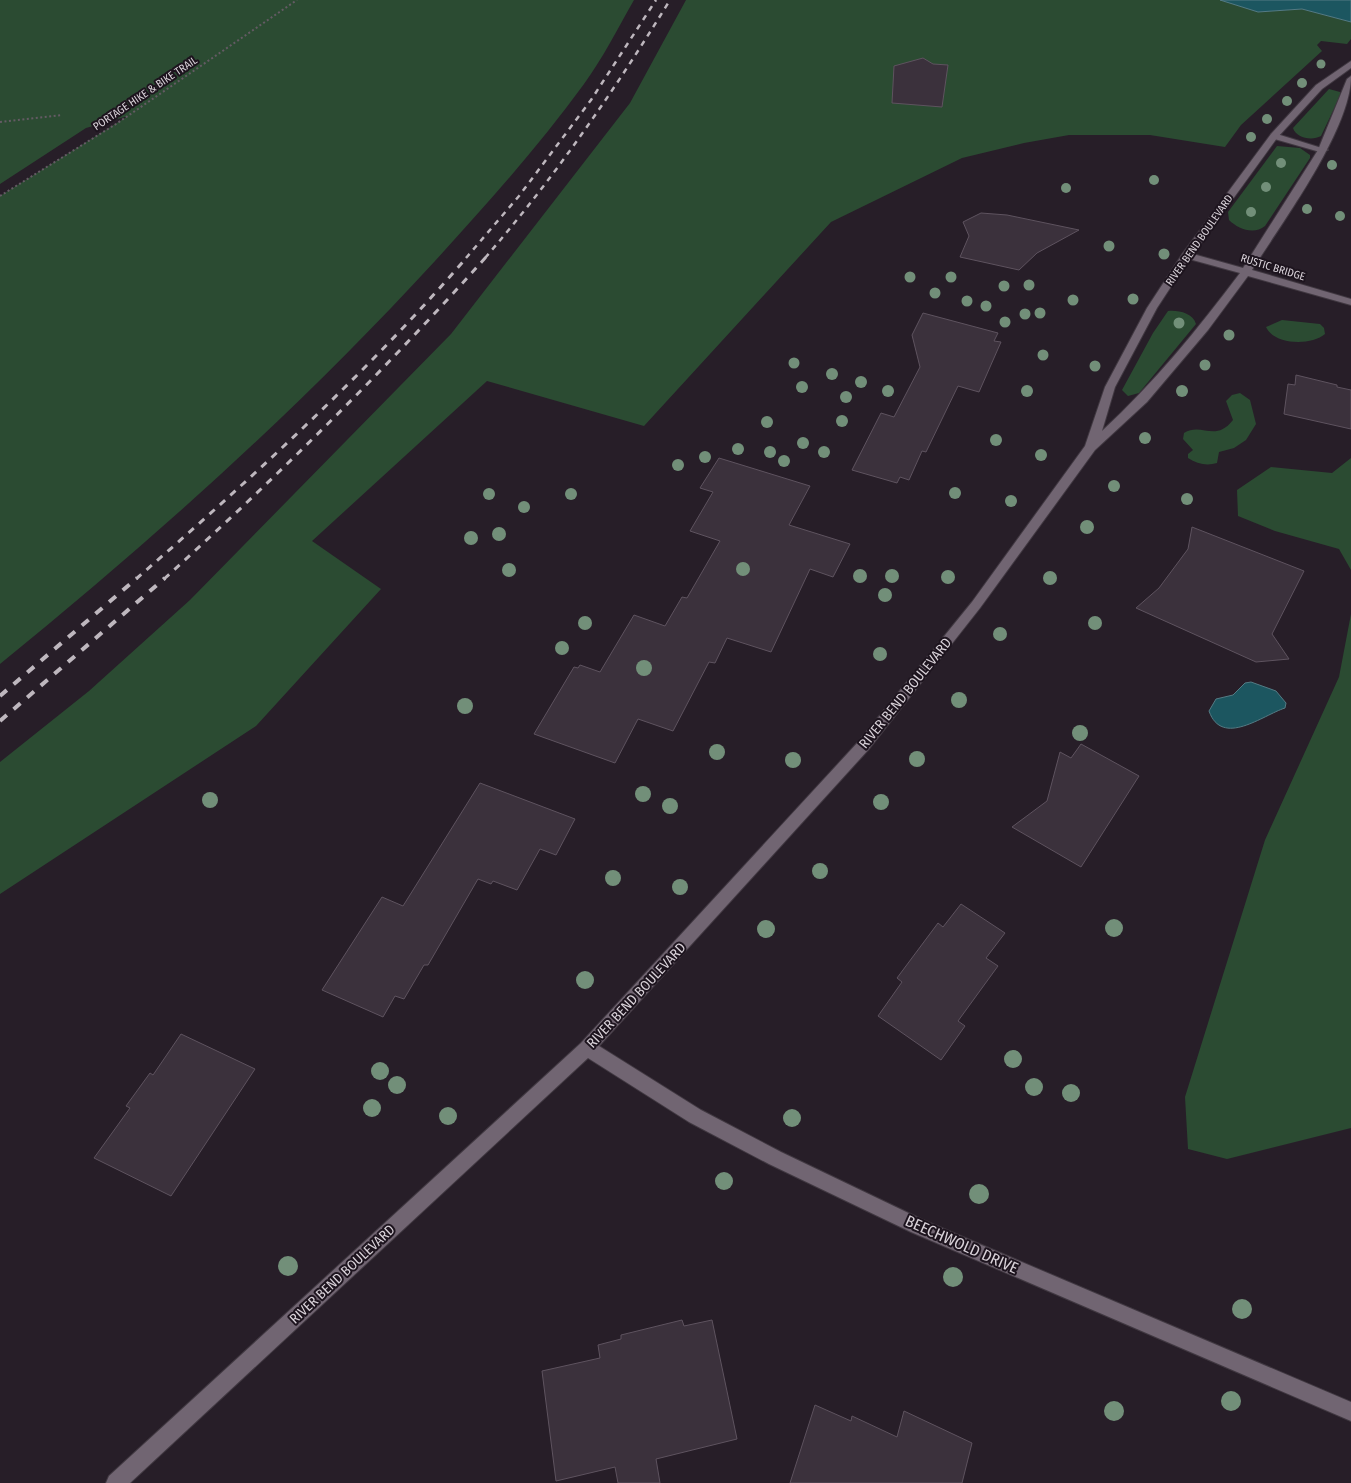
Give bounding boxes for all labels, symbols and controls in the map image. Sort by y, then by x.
street label: PORTAGE HIKE & BIKE TRAIL [91,54,200,133]
street label: RIVER BEND BOULEVARD [1163,192,1236,288]
street label: RUSTIC BRIDGE [1239,252,1307,283]
street label: RIVER BEND BOULEVARD [855,635,955,752]
street label: RIVER BEND BOULEVARD [583,939,689,1051]
street label: BEECHWOLD DRIVE [902,1211,1021,1278]
street label: RIVER BEND BOULEVARD [286,1221,398,1327]

